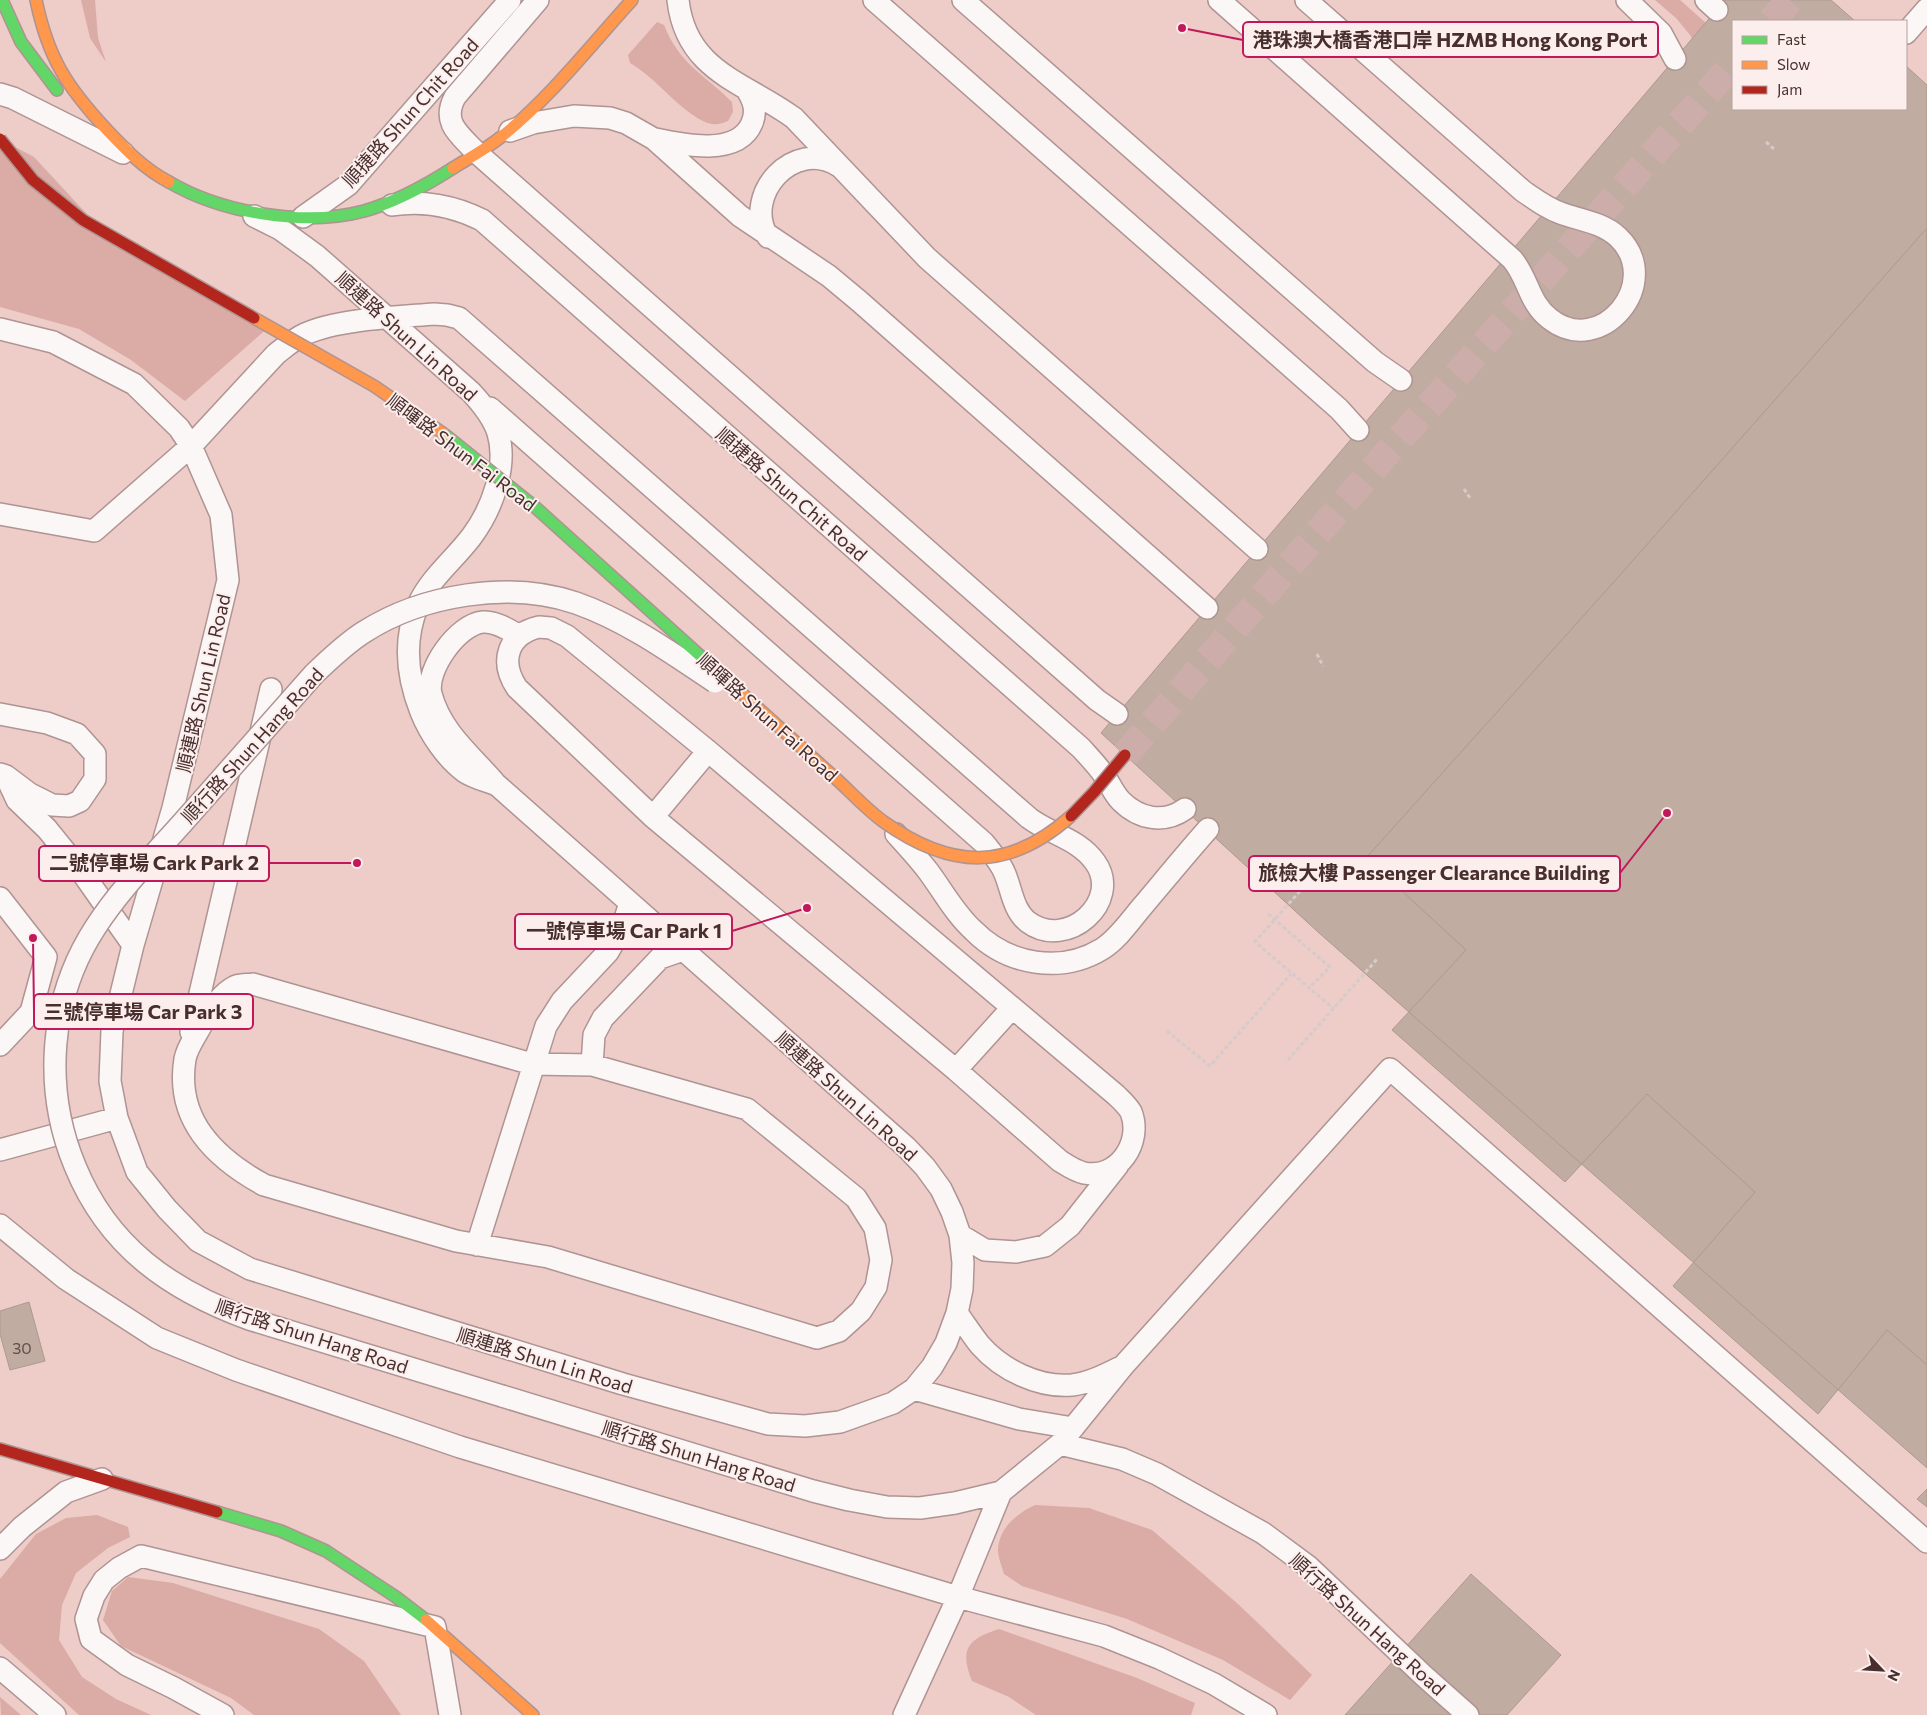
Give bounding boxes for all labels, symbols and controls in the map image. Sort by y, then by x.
legend [1732,20,1907,110]
callout: 港珠澳大橋香港口岸 HZMB Hong Kong Port [1243,22,1658,57]
text: 港珠澳大橋香港口岸 HZMB Hong Kong Port [1252,27,1648,51]
text: Fast [1777,30,1806,48]
street label: 順捷路 Shun Chit Road [337,33,483,191]
text: Slow [1777,55,1810,73]
text: Jam [1777,80,1802,98]
street label: 順連路 Shun Lin Road [332,266,482,406]
street label: 順暉路 Shun Fai Road [383,388,541,516]
street label: 順捷路 Shun Chit Road [712,422,872,566]
street label: 順連路 Shun Lin Road [171,592,235,774]
street label: 順暉路 Shun Fai Road [693,648,843,786]
street label: 順行路 Shun Hang Road [176,663,328,827]
callout: 二號停車場 Cark Park 2 [39,846,269,881]
text: 二號停車場 Cark Park 2 [49,850,259,874]
callout: 旅檢大樓 Passenger Clearance Building [1249,856,1620,891]
text: 旅檢大樓 Passenger Clearance Building [1258,860,1610,884]
callout: 一號停車場 Car Park 1 [515,914,732,949]
text: 一號停車場 Car Park 1 [526,918,722,942]
callout: 三號停車場 Car Park 3 [34,994,253,1029]
text: 三號停車場 Car Park 3 [44,999,242,1023]
street label: 順連路 Shun Lin Road [772,1026,922,1166]
street label: 順行路 Shun Hang Road [213,1294,411,1378]
street label: 順連路 Shun Lin Road [454,1322,636,1398]
house number: 30 [12,1338,32,1357]
street label: 順行路 Shun Hang Road [599,1416,799,1496]
street label: 順行路 Shun Hang Road [1286,1548,1450,1700]
north arrow [1857,1645,1907,1695]
text: N [1884,1667,1904,1684]

